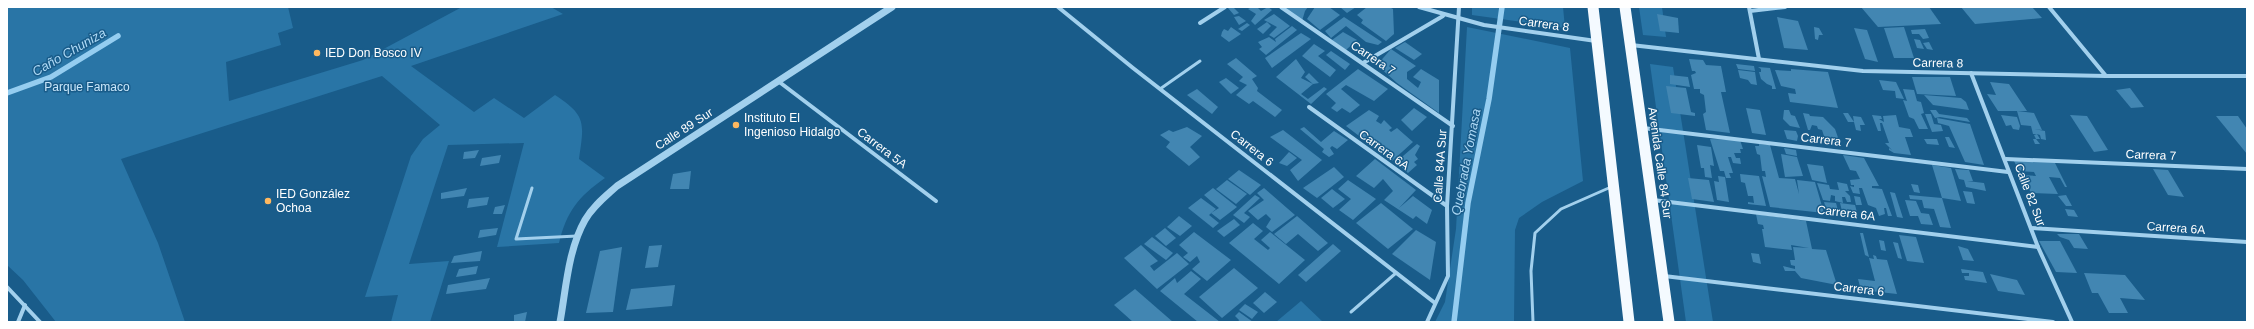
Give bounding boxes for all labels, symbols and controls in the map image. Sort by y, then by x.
street label: Carrera 8 [1518,14,1570,35]
water label: Caño Chuniza [30,25,108,79]
street label: Carrera 7 [1348,38,1398,78]
place label: IED Don Bosco IV [325,46,422,60]
marker: IED Don Bosco IV [312,48,322,58]
street label: Carrera 8 [1913,56,1964,70]
park label: Parque Famaco [44,80,130,94]
street label: Calle 89 Sur [652,105,716,153]
street label: Avenida Calle 84 Sur [1645,106,1675,220]
water label: Quebrada Yomasa [1448,107,1484,217]
place label: Instituto El Ingenioso Hidalgo [744,111,840,139]
marker: Instituto El Ingenioso Hidalgo [731,120,741,130]
street label: Carrera 5A [854,125,910,171]
street label: Carrera 6 [1228,127,1277,169]
street label: Carrera 6A [1356,127,1412,173]
street label: Calle 84A Sur [1430,129,1450,203]
street label: Carrera 7 [1800,130,1852,150]
street label: Carrera 7 [2125,147,2177,163]
street label: Calle 82 Sur [2012,162,2048,228]
place label: IED González Ochoa [276,187,350,215]
marker: IED González Ochoa [263,196,273,206]
street label: Carrera 6A [1816,202,1876,224]
street label: Carrera 6A [2146,219,2206,237]
street label: Carrera 6 [1833,279,1885,299]

